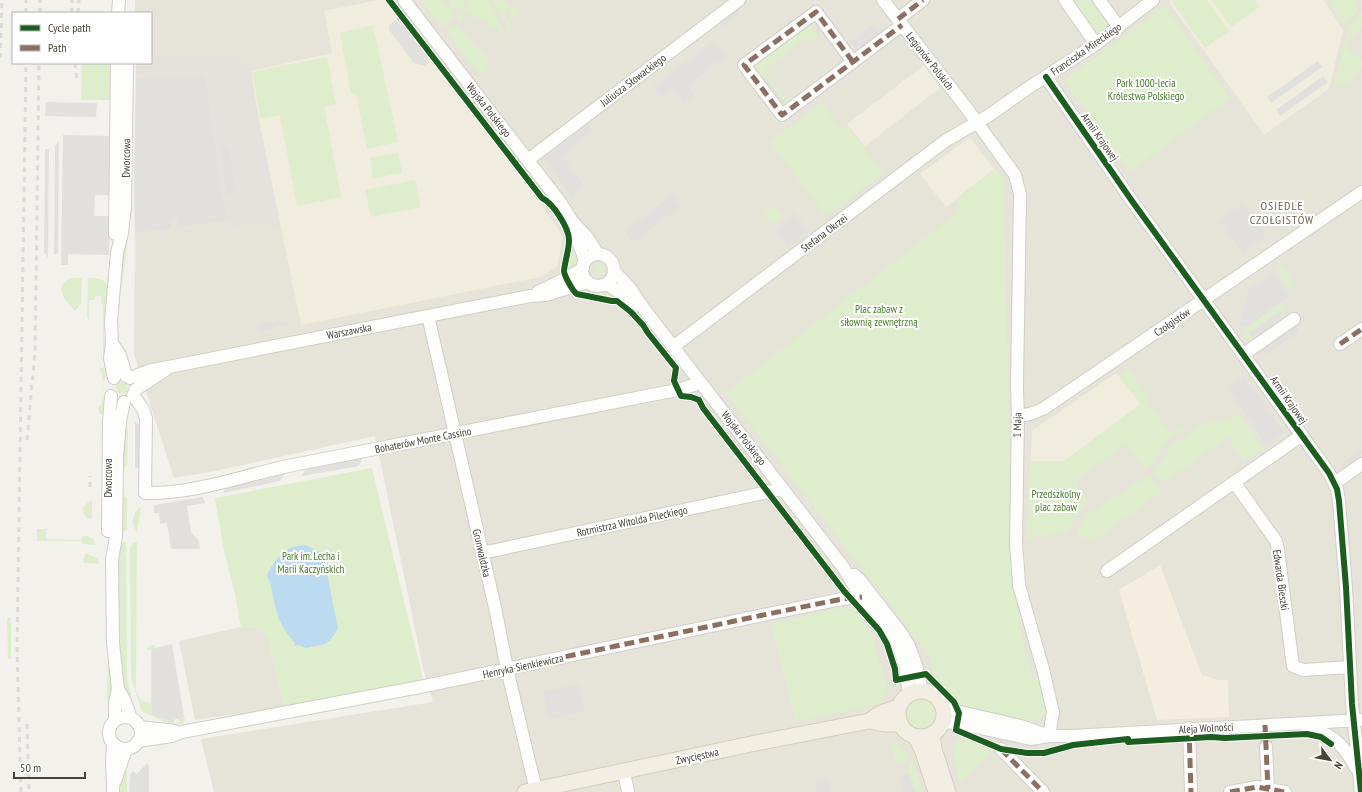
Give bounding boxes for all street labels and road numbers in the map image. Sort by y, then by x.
street label: Franciszka Mireckiego [1048,19,1124,79]
street label: Legionów Polskich [903,29,957,93]
street label: Juliusza Słowackiego [596,51,669,110]
street label: Wojska Polskiego [463,80,515,140]
street label: Armii Krajowej [1078,110,1122,164]
street label: Dworcowa [119,138,133,178]
street label: Stefana Okrzei [798,211,850,255]
street label: Czołgistów [1151,304,1193,339]
street label: Warszawska [325,320,373,342]
street label: Armii Krajowej [1267,373,1311,427]
street label: Wojska Polskiego [718,408,770,468]
street label: 1 Maja [1010,412,1024,438]
street label: Bohaterów Monte Cassino [374,424,473,456]
street label: Dworcowa [101,458,115,498]
street label: Rotmistrza Witolda Pileckiego [575,502,689,540]
street label: Grunwaldzka [470,528,494,578]
street label: Edwarda Bieszki [1270,549,1292,611]
street label: Henryka Sienkiewicza [481,651,565,681]
street label: Aleja Wolności [1178,720,1234,736]
street label: Zwycięstwa [674,745,720,767]

